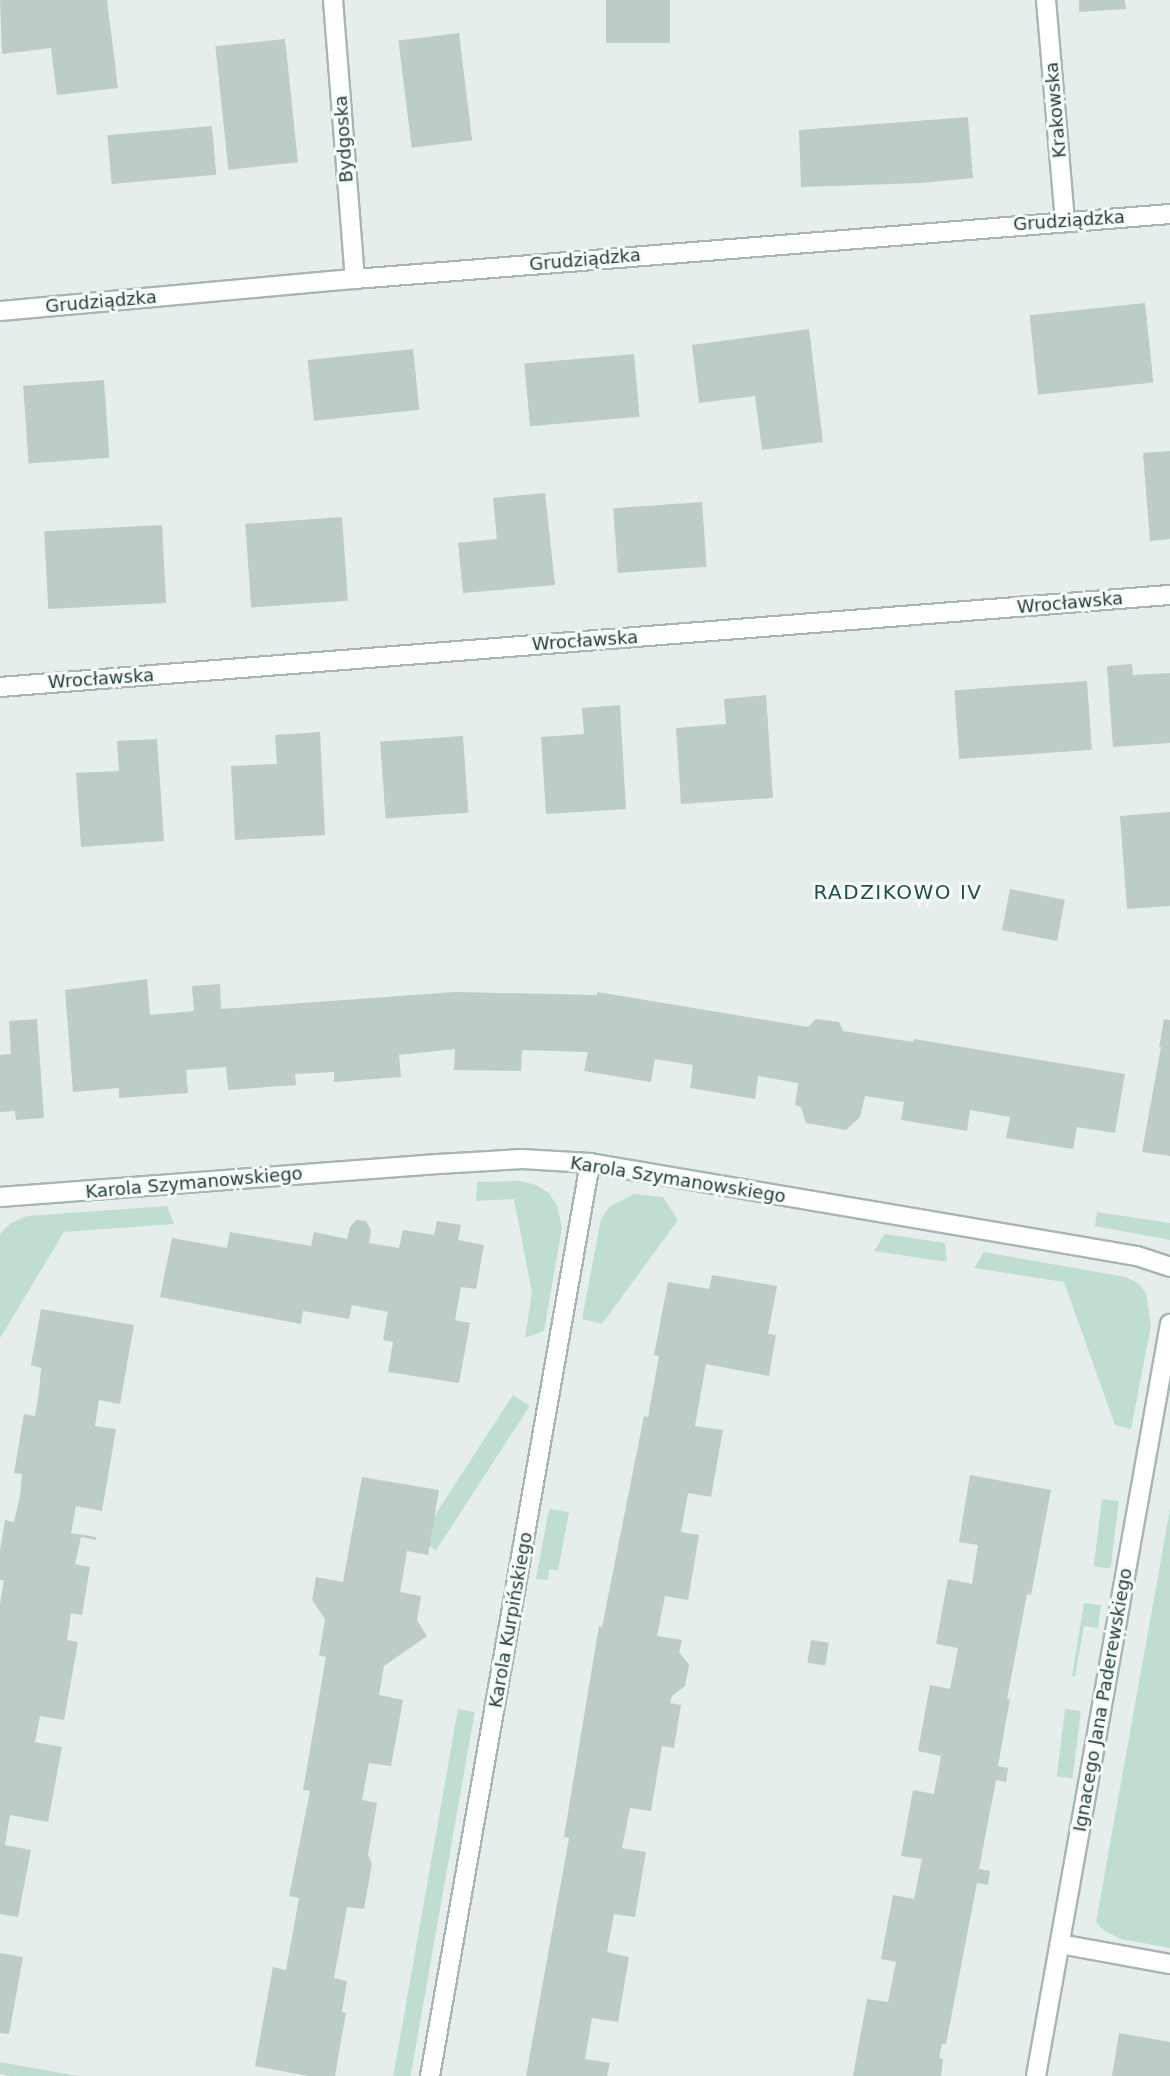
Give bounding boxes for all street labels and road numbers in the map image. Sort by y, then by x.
street label: Krakowska [1041,61,1071,159]
street label: Bydgoska [330,95,358,183]
street label: Grudziądzka [1013,206,1125,236]
street label: Grudziądzka [528,244,642,276]
street label: Grudziądzka [44,286,158,318]
street label: Wrocławska [1016,588,1124,618]
street label: Wrocławska [531,627,639,655]
street label: Wrocławska [47,665,155,693]
street label: Karola Szymanowskiego [569,1152,787,1208]
street label: Karola Szymanowskiego [85,1163,303,1203]
street label: Karola Kurpińskiego [485,1530,537,1710]
street label: Ignacego Jana Paderewskiego [1069,1566,1137,1834]

